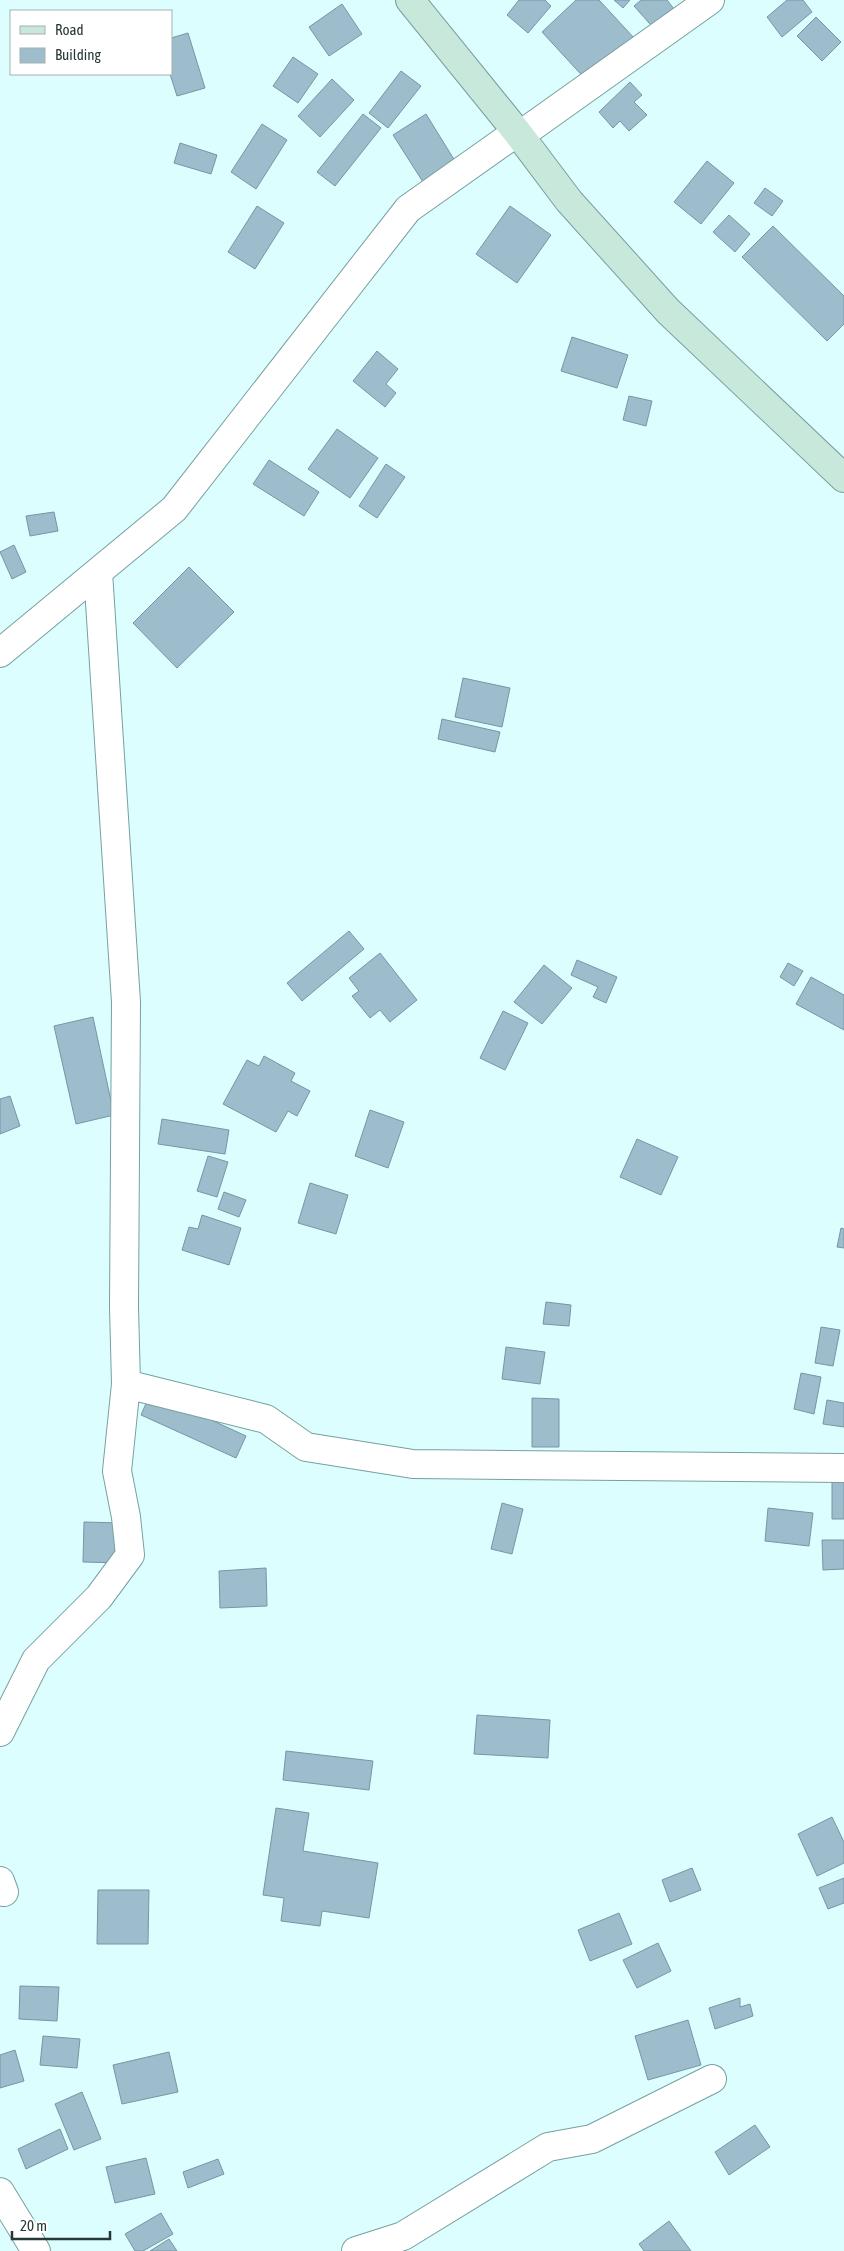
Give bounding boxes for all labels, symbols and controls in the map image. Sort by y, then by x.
legend [10,10,172,75]
text: Road [55,21,84,38]
text: Building [55,46,101,63]
scale bar [12,2208,110,2240]
text: 20 m [20,2217,47,2234]

